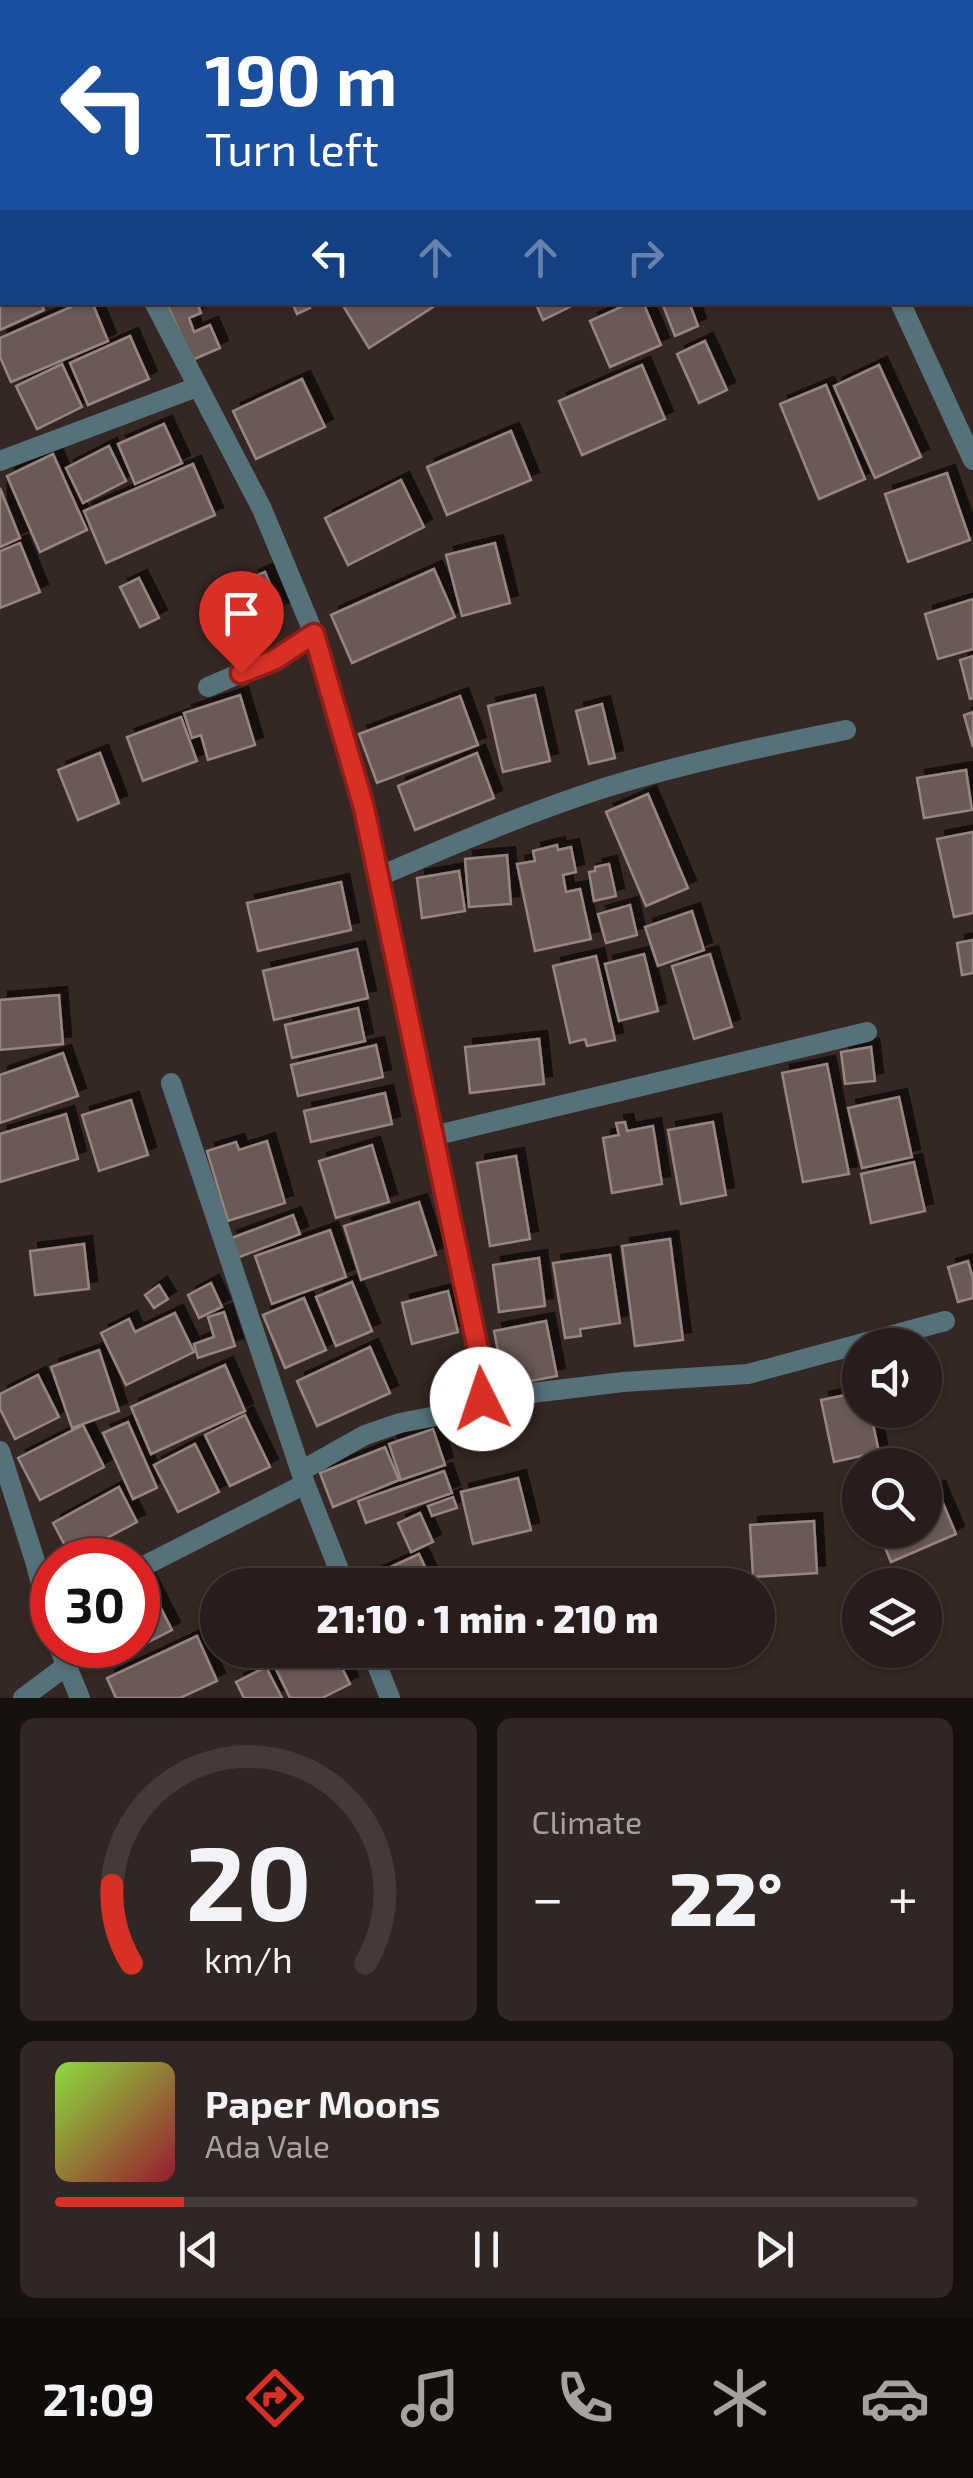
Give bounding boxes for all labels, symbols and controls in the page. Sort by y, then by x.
text: 190 m [205,36,398,120]
icon: left [40,40,170,170]
text: Turn left [205,121,379,175]
icon: left [303,230,358,285]
icon: ahead [408,230,463,285]
icon: ahead [513,230,568,285]
icon: right [618,230,673,285]
pin [199,571,284,674]
icon: arrive [214,586,269,641]
map controls [842,1328,942,1668]
button: sound [842,1328,942,1428]
position arrow [430,1347,534,1451]
button: search [842,1448,942,1548]
speed limit sign: 30 [30,1538,160,1668]
button: layers [842,1568,942,1668]
text: 21:10 · 1 min · 210 m [316,1595,659,1641]
text: Climate [532,1802,642,1840]
text: 20 [185,1817,311,1942]
text: 22° [669,1851,783,1941]
text: − [532,1863,564,1929]
text: + [888,1863,918,1929]
text: km/h [204,1937,293,1980]
text: Paper Moons [205,2080,441,2126]
text: Ada Vale [205,2126,330,2164]
icon: previous [171,2222,226,2277]
icon: pause [459,2222,514,2277]
icon: next [747,2222,802,2277]
icon: directions [240,2363,310,2433]
icon: music [395,2363,465,2433]
icon: phone [550,2363,620,2433]
icon: climate [705,2363,775,2433]
icon: car [860,2363,930,2433]
text: 21:09 [43,2371,155,2425]

